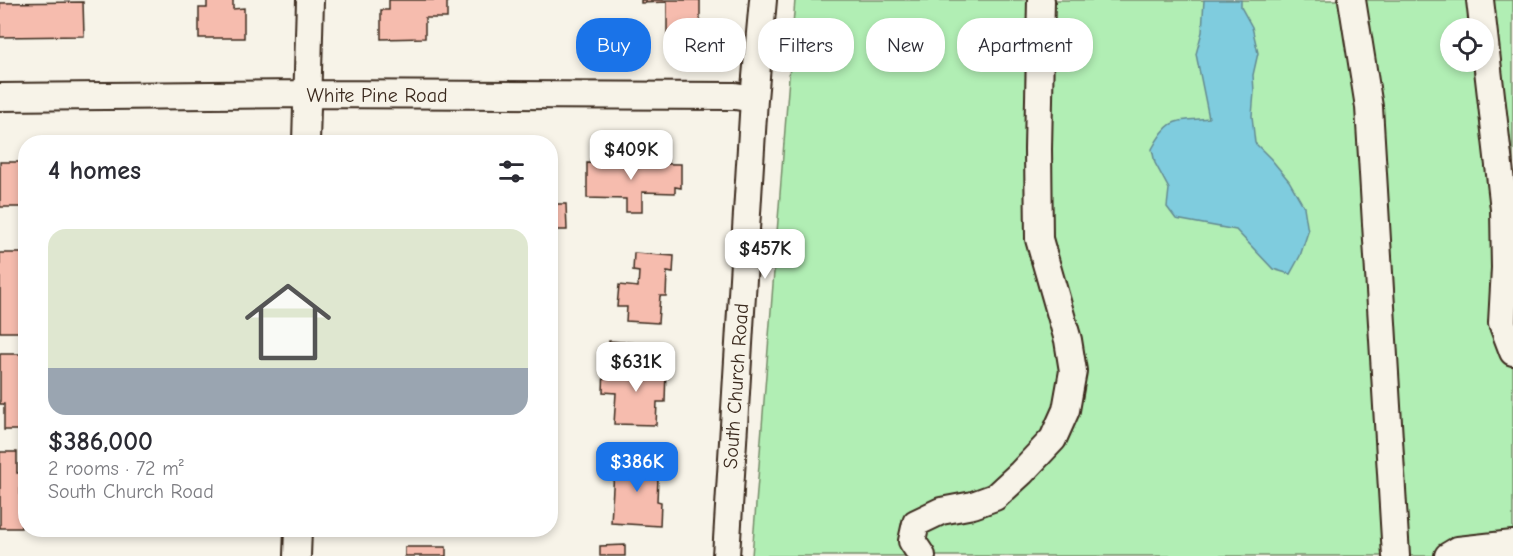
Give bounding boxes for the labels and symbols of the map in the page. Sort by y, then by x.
street label: White Pine Road [306,84,448,107]
pin: $409K [589,130,673,181]
pin: $457K [723,229,807,280]
street label: South Church Road [719,303,753,469]
pin: $631K [594,342,678,393]
pin: $386K [595,442,679,493]

